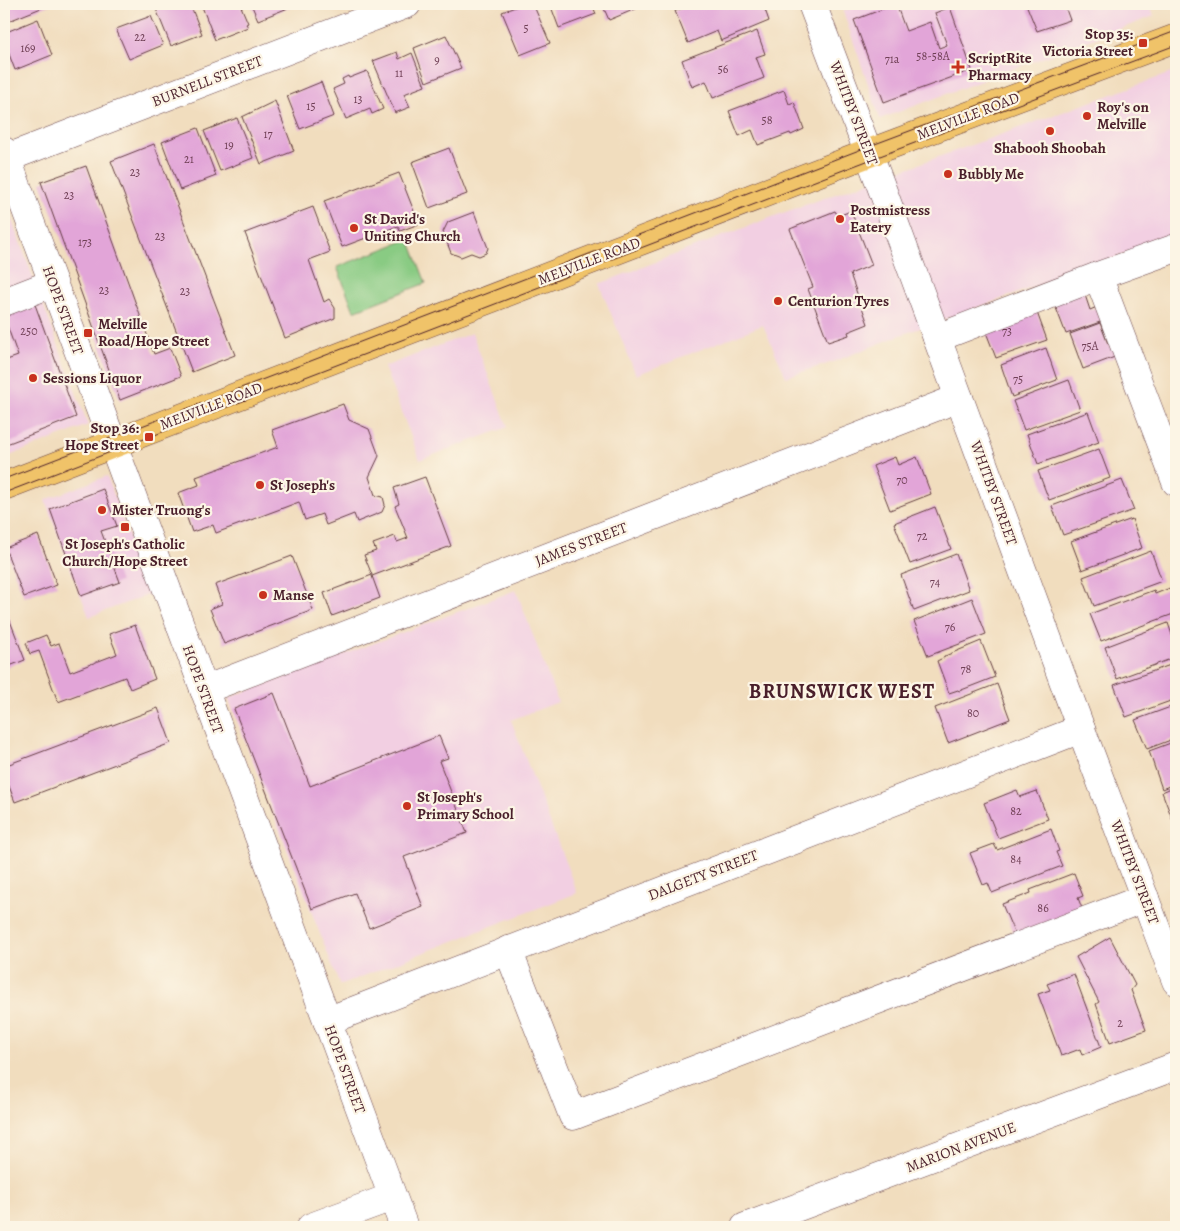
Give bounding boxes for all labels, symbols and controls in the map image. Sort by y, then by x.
house number: 5 [523,20,529,36]
place label: Stop 35: Victoria Street [1041,24,1133,61]
house number: 22 [134,29,146,45]
marker: Stop 35: Victoria Street [1137,37,1149,49]
house number: 169 [20,40,36,56]
house number: 58-58A [916,48,951,64]
place label: ScriptRite Pharmacy [968,48,1032,85]
street label: BURNELL STREET [149,50,266,111]
house number: 71a [885,51,900,67]
house number: 9 [434,52,440,68]
street label: WHITBY STREET [825,57,883,169]
house number: 56 [718,61,729,77]
marker: ScriptRite Pharmacy [952,61,964,73]
house number: 11 [395,65,403,81]
street label: MELVILLE ROAD [914,87,1022,145]
house number: 13 [353,91,363,107]
place label: Roy's on Melville [1097,97,1150,134]
house number: 15 [306,98,316,114]
marker: Roy's on Melville [1081,110,1093,122]
house number: 58 [762,112,773,128]
marker: Shabooh Shoobah [1044,125,1056,137]
house number: 17 [263,126,274,142]
house number: 19 [224,137,234,153]
place label: Shabooh Shoobah [994,138,1106,158]
house number: 21 [184,151,194,167]
house number: 23 [130,164,140,180]
place label: Bubbly Me [958,164,1024,184]
marker: Bubbly Me [942,168,954,180]
house number: 23 [64,187,74,203]
place label: Postmistress Eatery [850,200,930,237]
place label: St David's Uniting Church [364,209,461,246]
marker: Postmistress Eatery [834,213,846,225]
marker: St David's Uniting Church [348,222,360,234]
house number: 23 [155,228,165,244]
street label: MELVILLE ROAD [535,232,643,290]
house number: 173 [78,234,92,250]
street label: HOPE STREET [38,263,89,358]
house number: 23 [99,282,109,298]
house number: 23 [180,283,190,299]
place label: Centurion Tyres [788,291,889,311]
marker: Centurion Tyres [772,295,784,307]
place label: Melville Road/Hope Street [98,314,209,351]
house number: 250 [20,323,38,339]
house number: 73 [1002,323,1012,339]
marker: Melville Road/Hope Street [82,327,94,339]
house number: 75A [1081,338,1100,354]
place label: Sessions Liquor [43,368,141,388]
house number: 75 [1013,371,1023,387]
marker: Sessions Liquor [27,372,39,384]
street label: MELVILLE ROAD [157,377,265,435]
place label: Stop 36: Hope Street [65,418,139,455]
marker: Stop 36: Hope Street [143,431,155,443]
street label: WHITBY STREET [965,437,1022,549]
house number: 70 [896,472,908,488]
place label: St Joseph's [270,475,335,495]
marker: St Joseph's [254,479,266,491]
place label: Mister Truong's [112,500,211,520]
marker: Mister Truong's [96,504,108,516]
street label: JAMES STREET [532,517,631,571]
marker: St Joseph's Catholic Church/Hope Street [119,521,131,533]
house number: 72 [917,528,928,544]
place label: St Joseph's Catholic Church/Hope Street [62,534,188,571]
house number: 74 [930,574,941,590]
place label: Manse [273,585,314,605]
marker: Manse [257,589,269,601]
house number: 76 [945,619,956,635]
street label: HOPE STREET [178,642,229,737]
house number: 78 [961,661,972,677]
district label: BRUNSWICK WEST [749,678,935,705]
house number: 80 [967,705,979,721]
place label: St Joseph's Primary School [417,787,514,824]
marker: St Joseph's Primary School [401,800,413,812]
house number: 82 [1010,803,1022,819]
street label: WHITBY STREET [1106,816,1164,928]
street label: DALGETY STREET [645,845,762,905]
house number: 84 [1010,851,1022,867]
house number: 86 [1037,900,1049,916]
house number: 2 [1117,1015,1123,1031]
street label: HOPE STREET [320,1022,371,1117]
street label: MARION AVENUE [903,1117,1019,1177]

